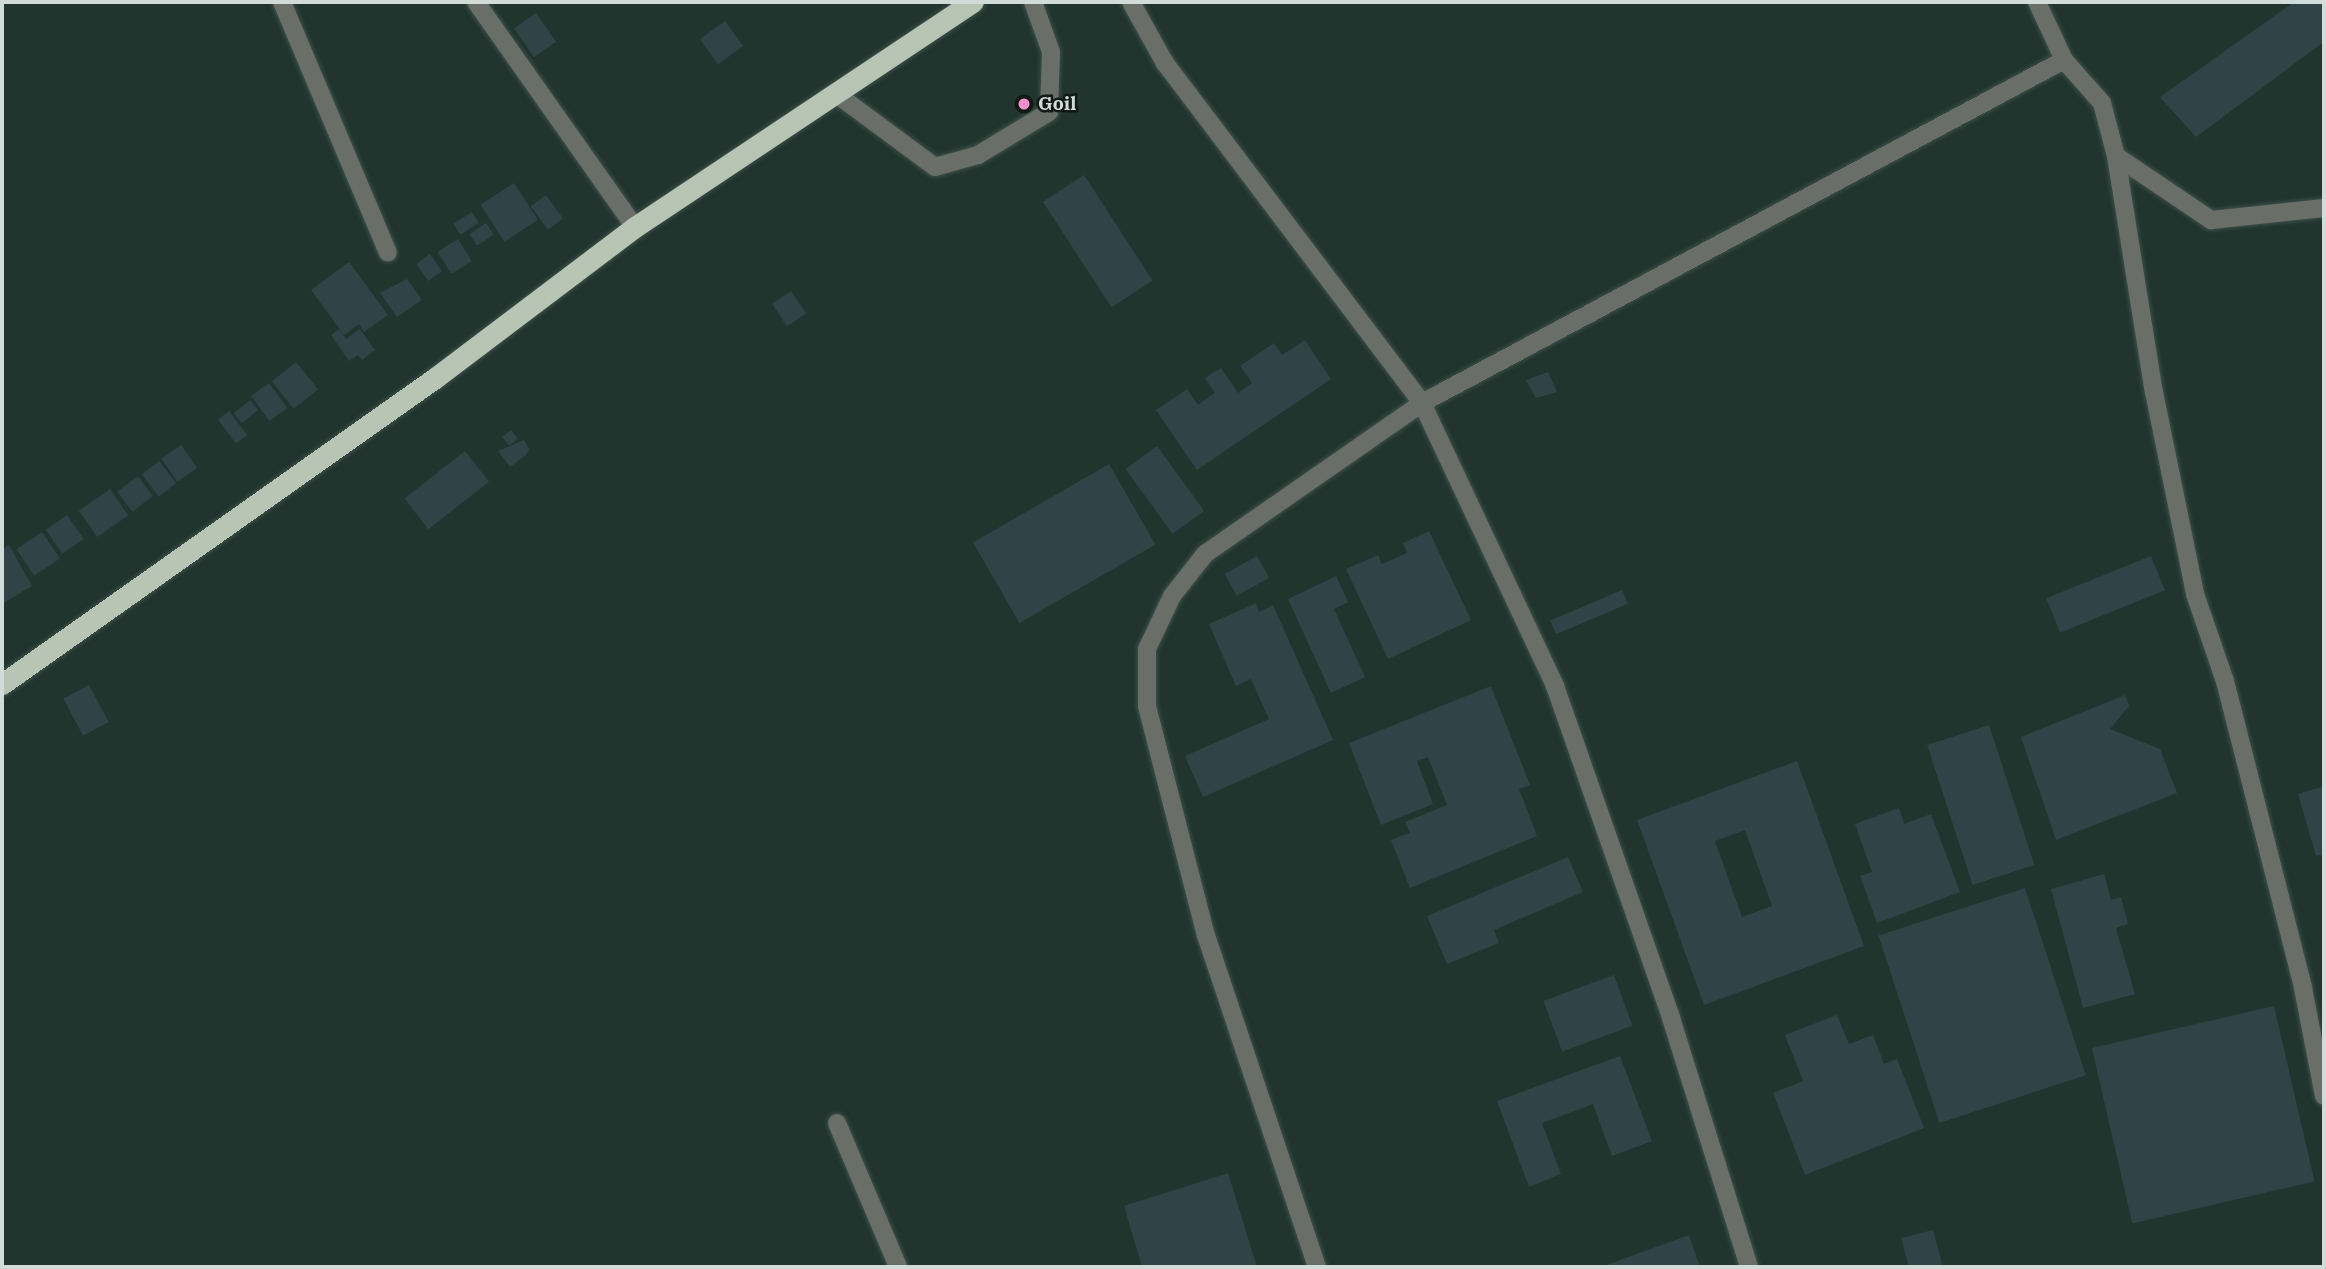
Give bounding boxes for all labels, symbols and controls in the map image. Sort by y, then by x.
place label: Goil [1038,93,1076,115]
marker: Goil [1016,96,1032,112]

